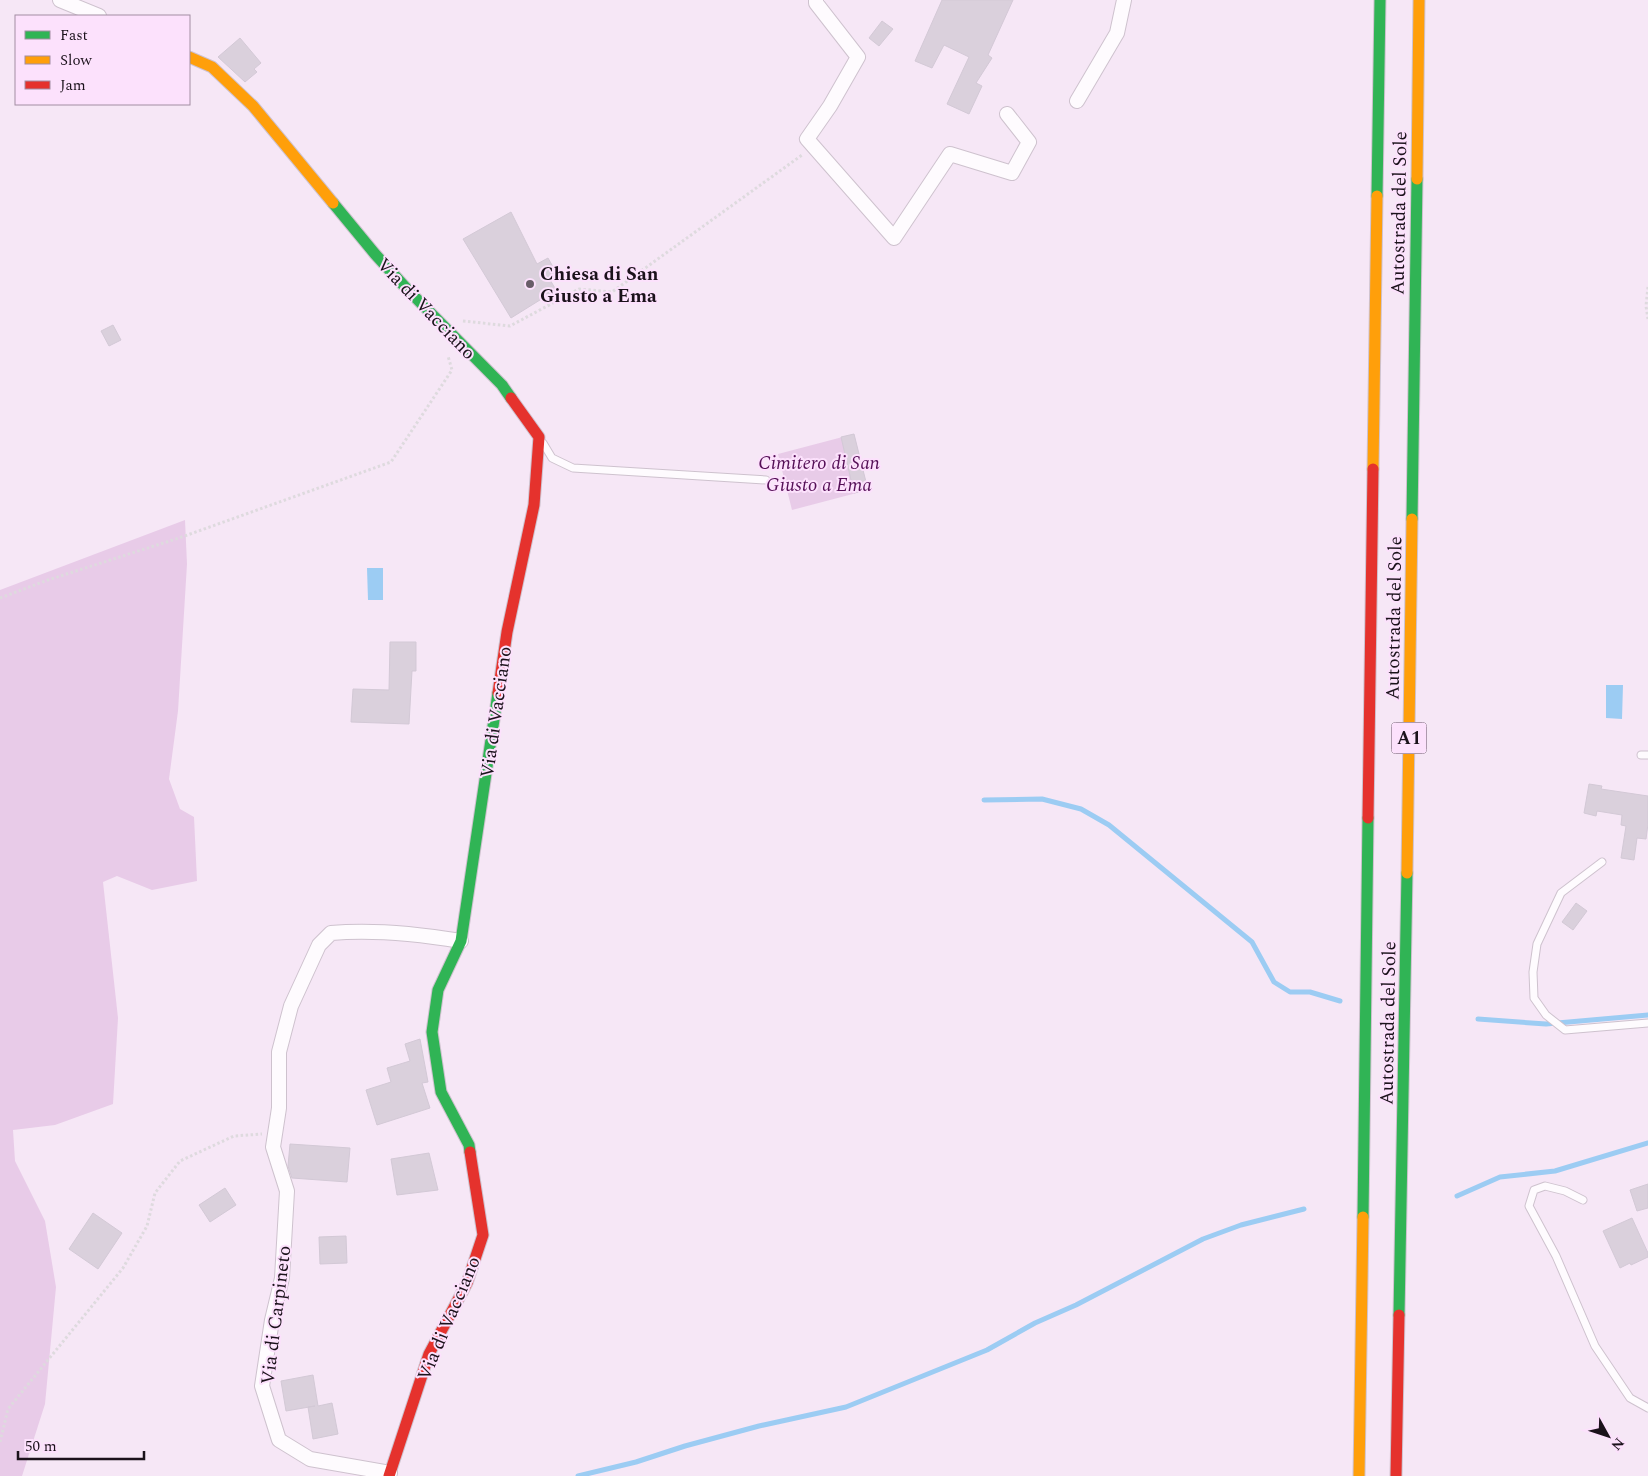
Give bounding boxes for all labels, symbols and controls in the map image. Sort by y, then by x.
legend [15,15,190,105]
text: Fast [60,24,88,47]
text: Slow [60,49,92,72]
text: Jam [60,74,86,97]
street label: Autostrada del Sole [1384,131,1415,295]
street label: Via di Vacciano [369,251,482,367]
place label: Chiesa di San Giusto a Ema [540,260,659,311]
marker: Chiesa di San Giusto a Ema [524,278,536,290]
park label: Cimitero di San Giusto a Ema [758,449,880,500]
street label: Autostrada del Sole [1379,536,1410,700]
street label: Via di Vacciano [473,645,520,780]
road number: A1 [1392,722,1426,754]
street label: Autostrada del Sole [1373,941,1404,1105]
street label: Via di Carpineto [254,1244,299,1386]
street label: Via di Vacciano [410,1252,489,1385]
north arrow [1583,1411,1633,1461]
scale bar [18,1428,144,1460]
text: N [1606,1433,1629,1455]
text: 50 m [25,1435,57,1458]

